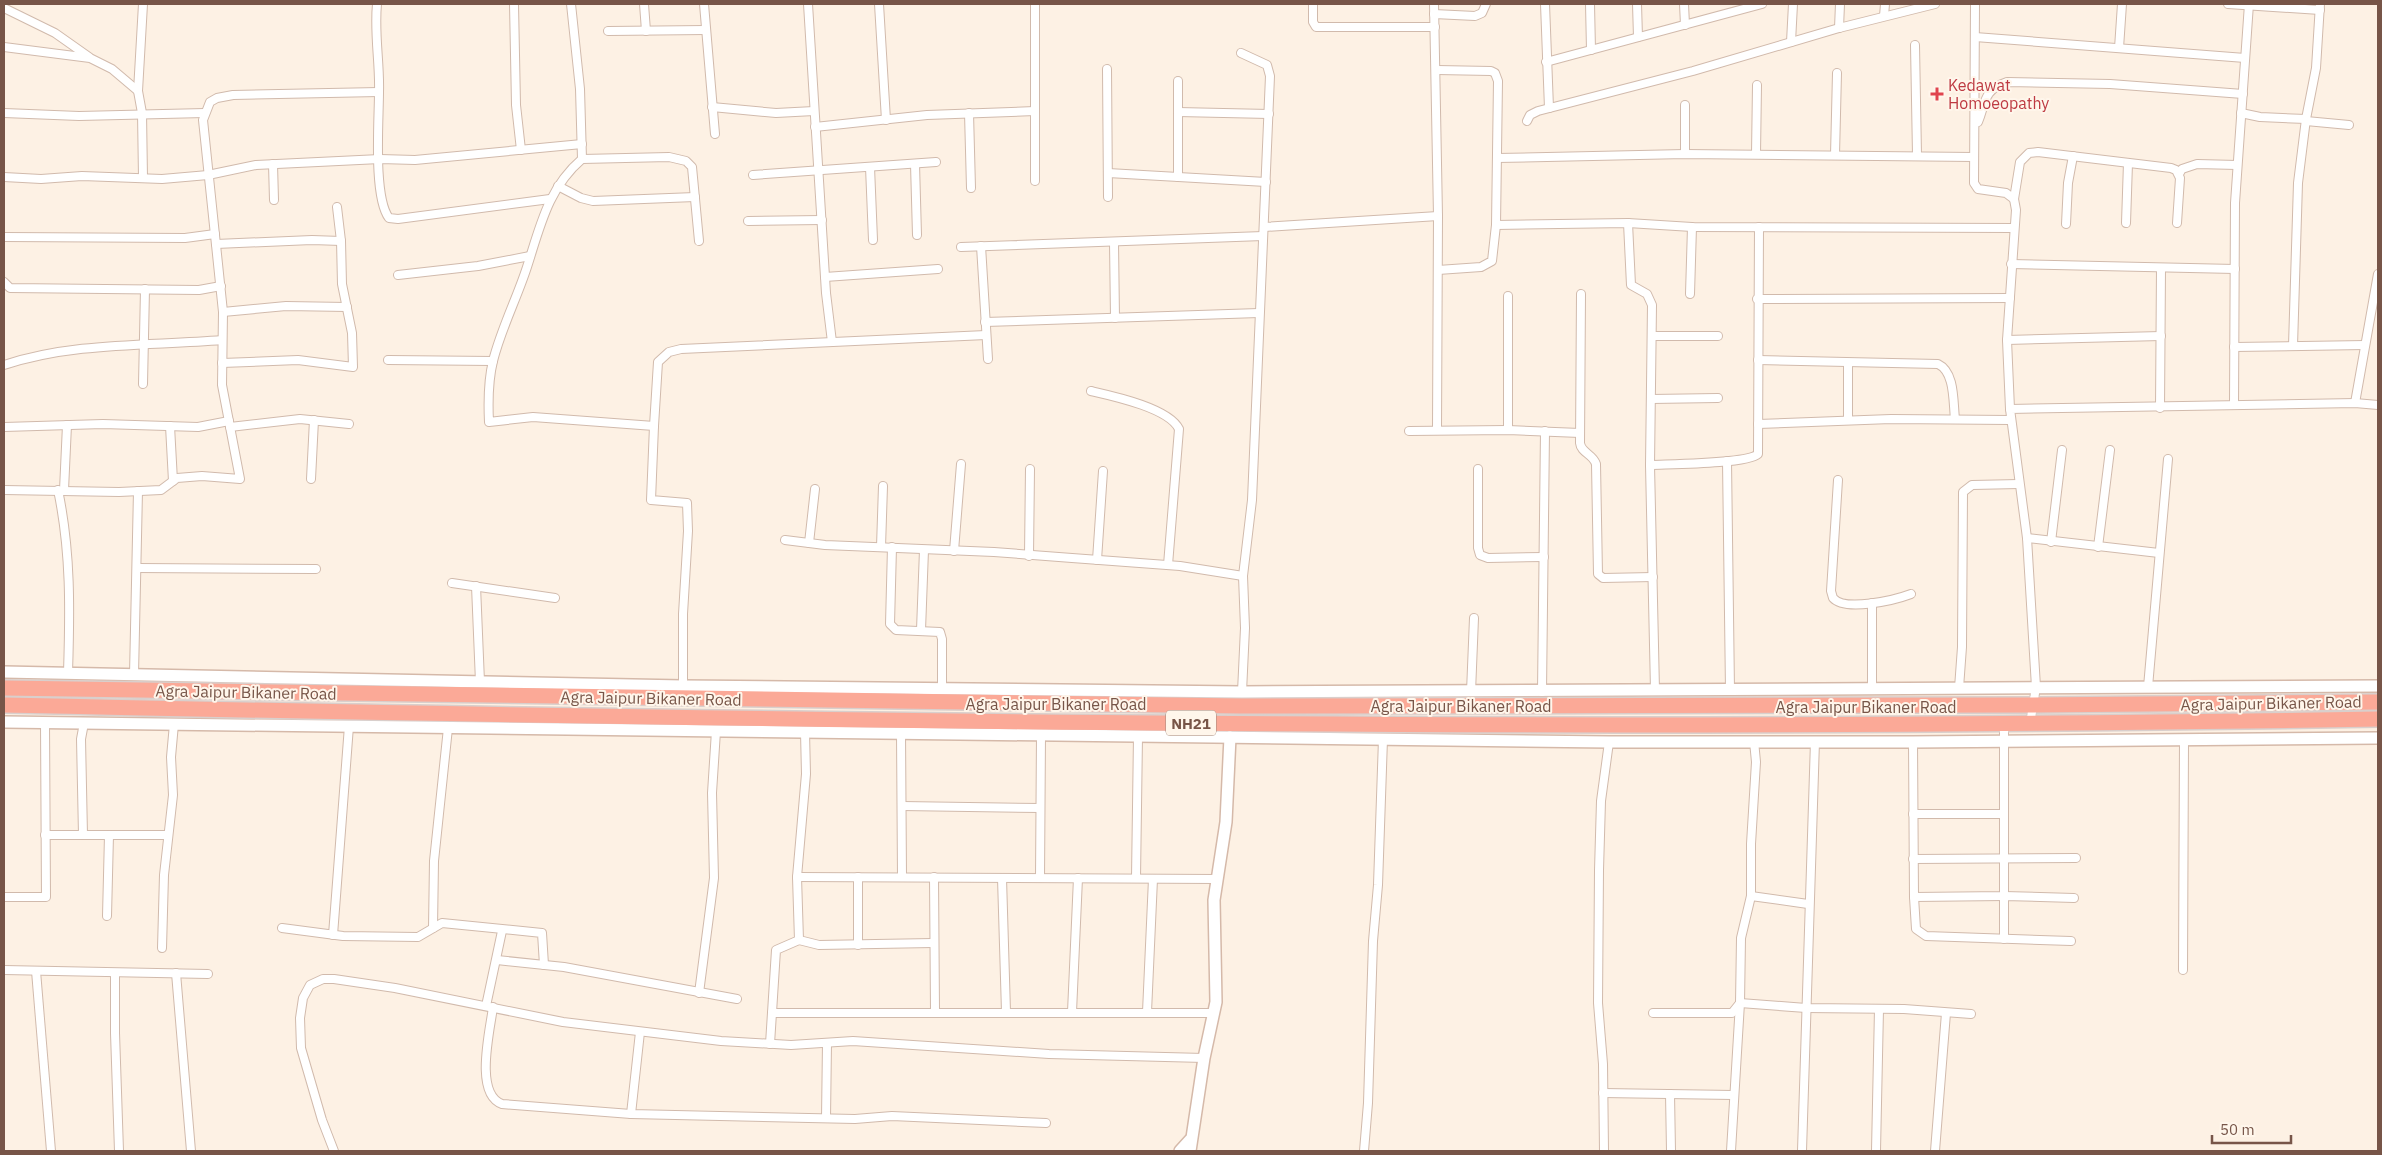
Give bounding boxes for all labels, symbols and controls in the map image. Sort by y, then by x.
place label: Kedawat Homoeopathy [1948,75,2049,113]
marker: Kedawat Homoeopathy [1930,87,1944,101]
street label: Agra Jaipur Bikaner Road [155,680,337,704]
street label: Agra Jaipur Bikaner Road [560,686,742,710]
street label: Agra Jaipur Bikaner Road [2180,691,2362,715]
street label: Agra Jaipur Bikaner Road [965,694,1147,714]
street label: Agra Jaipur Bikaner Road [1370,696,1552,716]
street label: Agra Jaipur Bikaner Road [1775,697,1957,717]
road number: NH21 [1166,710,1216,736]
scale bar [2212,1112,2291,1144]
text: 50 m [2220,1120,2255,1139]

